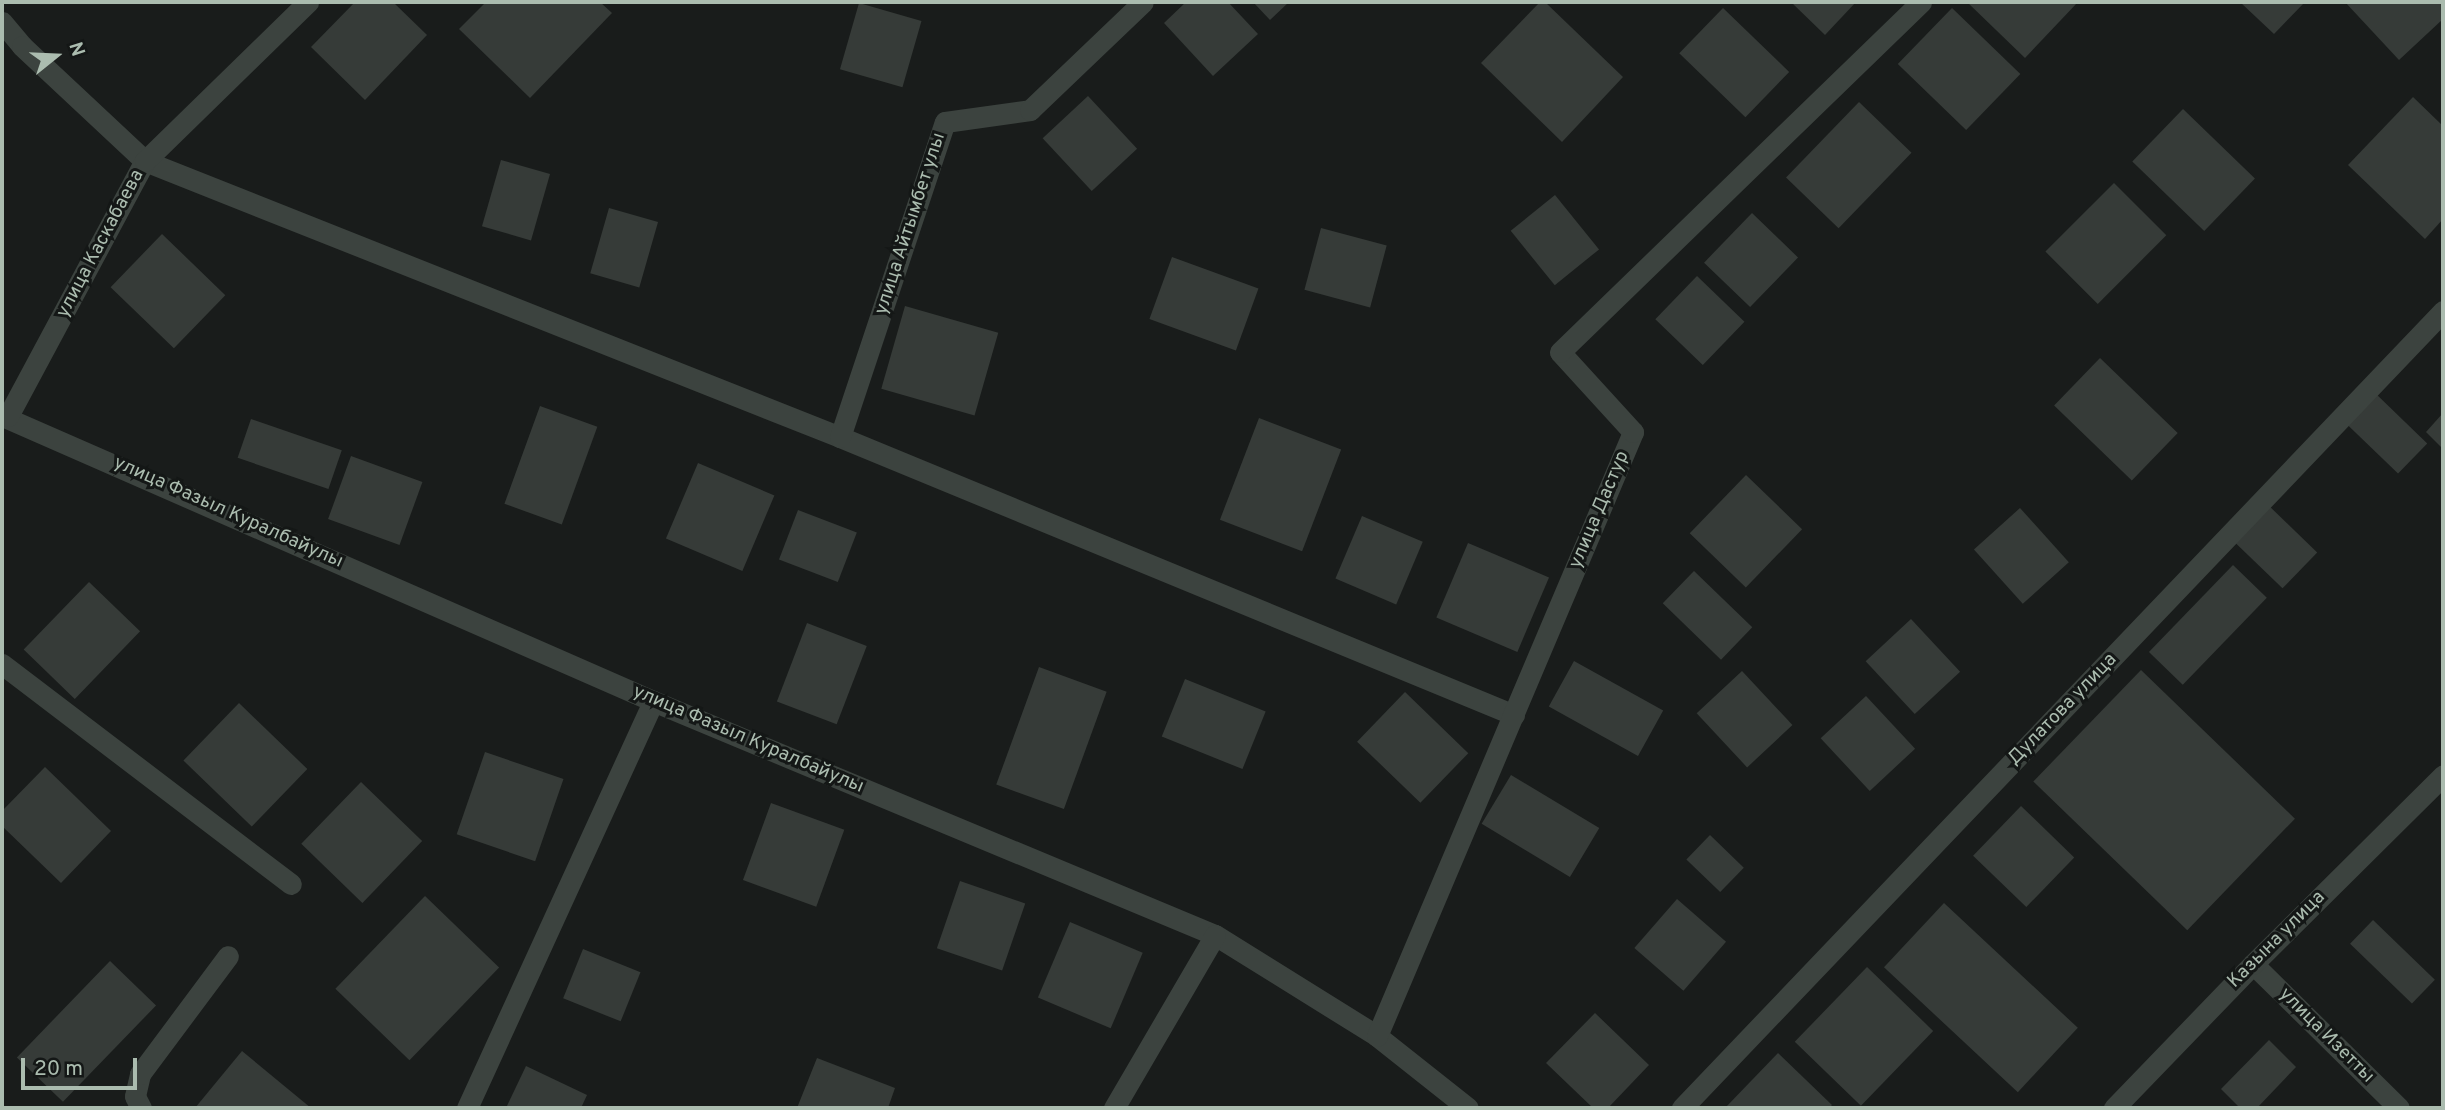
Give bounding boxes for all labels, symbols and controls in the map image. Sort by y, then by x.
north arrow [21,21,91,91]
text: N [62,39,89,60]
street label: улица Айтымбет улы [871,130,951,318]
street label: улица Каскабаева [52,166,150,322]
street label: улица Дастур [1565,448,1635,572]
street label: улица Фазыл Куралбайулы [110,452,346,574]
street label: Дулатова улица [2004,649,2122,771]
street label: улица Фазыл Куралбайулы [629,681,867,799]
street label: Казына улица [2224,887,2330,993]
street label: улица Изетты [2274,984,2378,1088]
scale bar [24,1044,140,1088]
text: 20 m [34,1056,83,1083]

